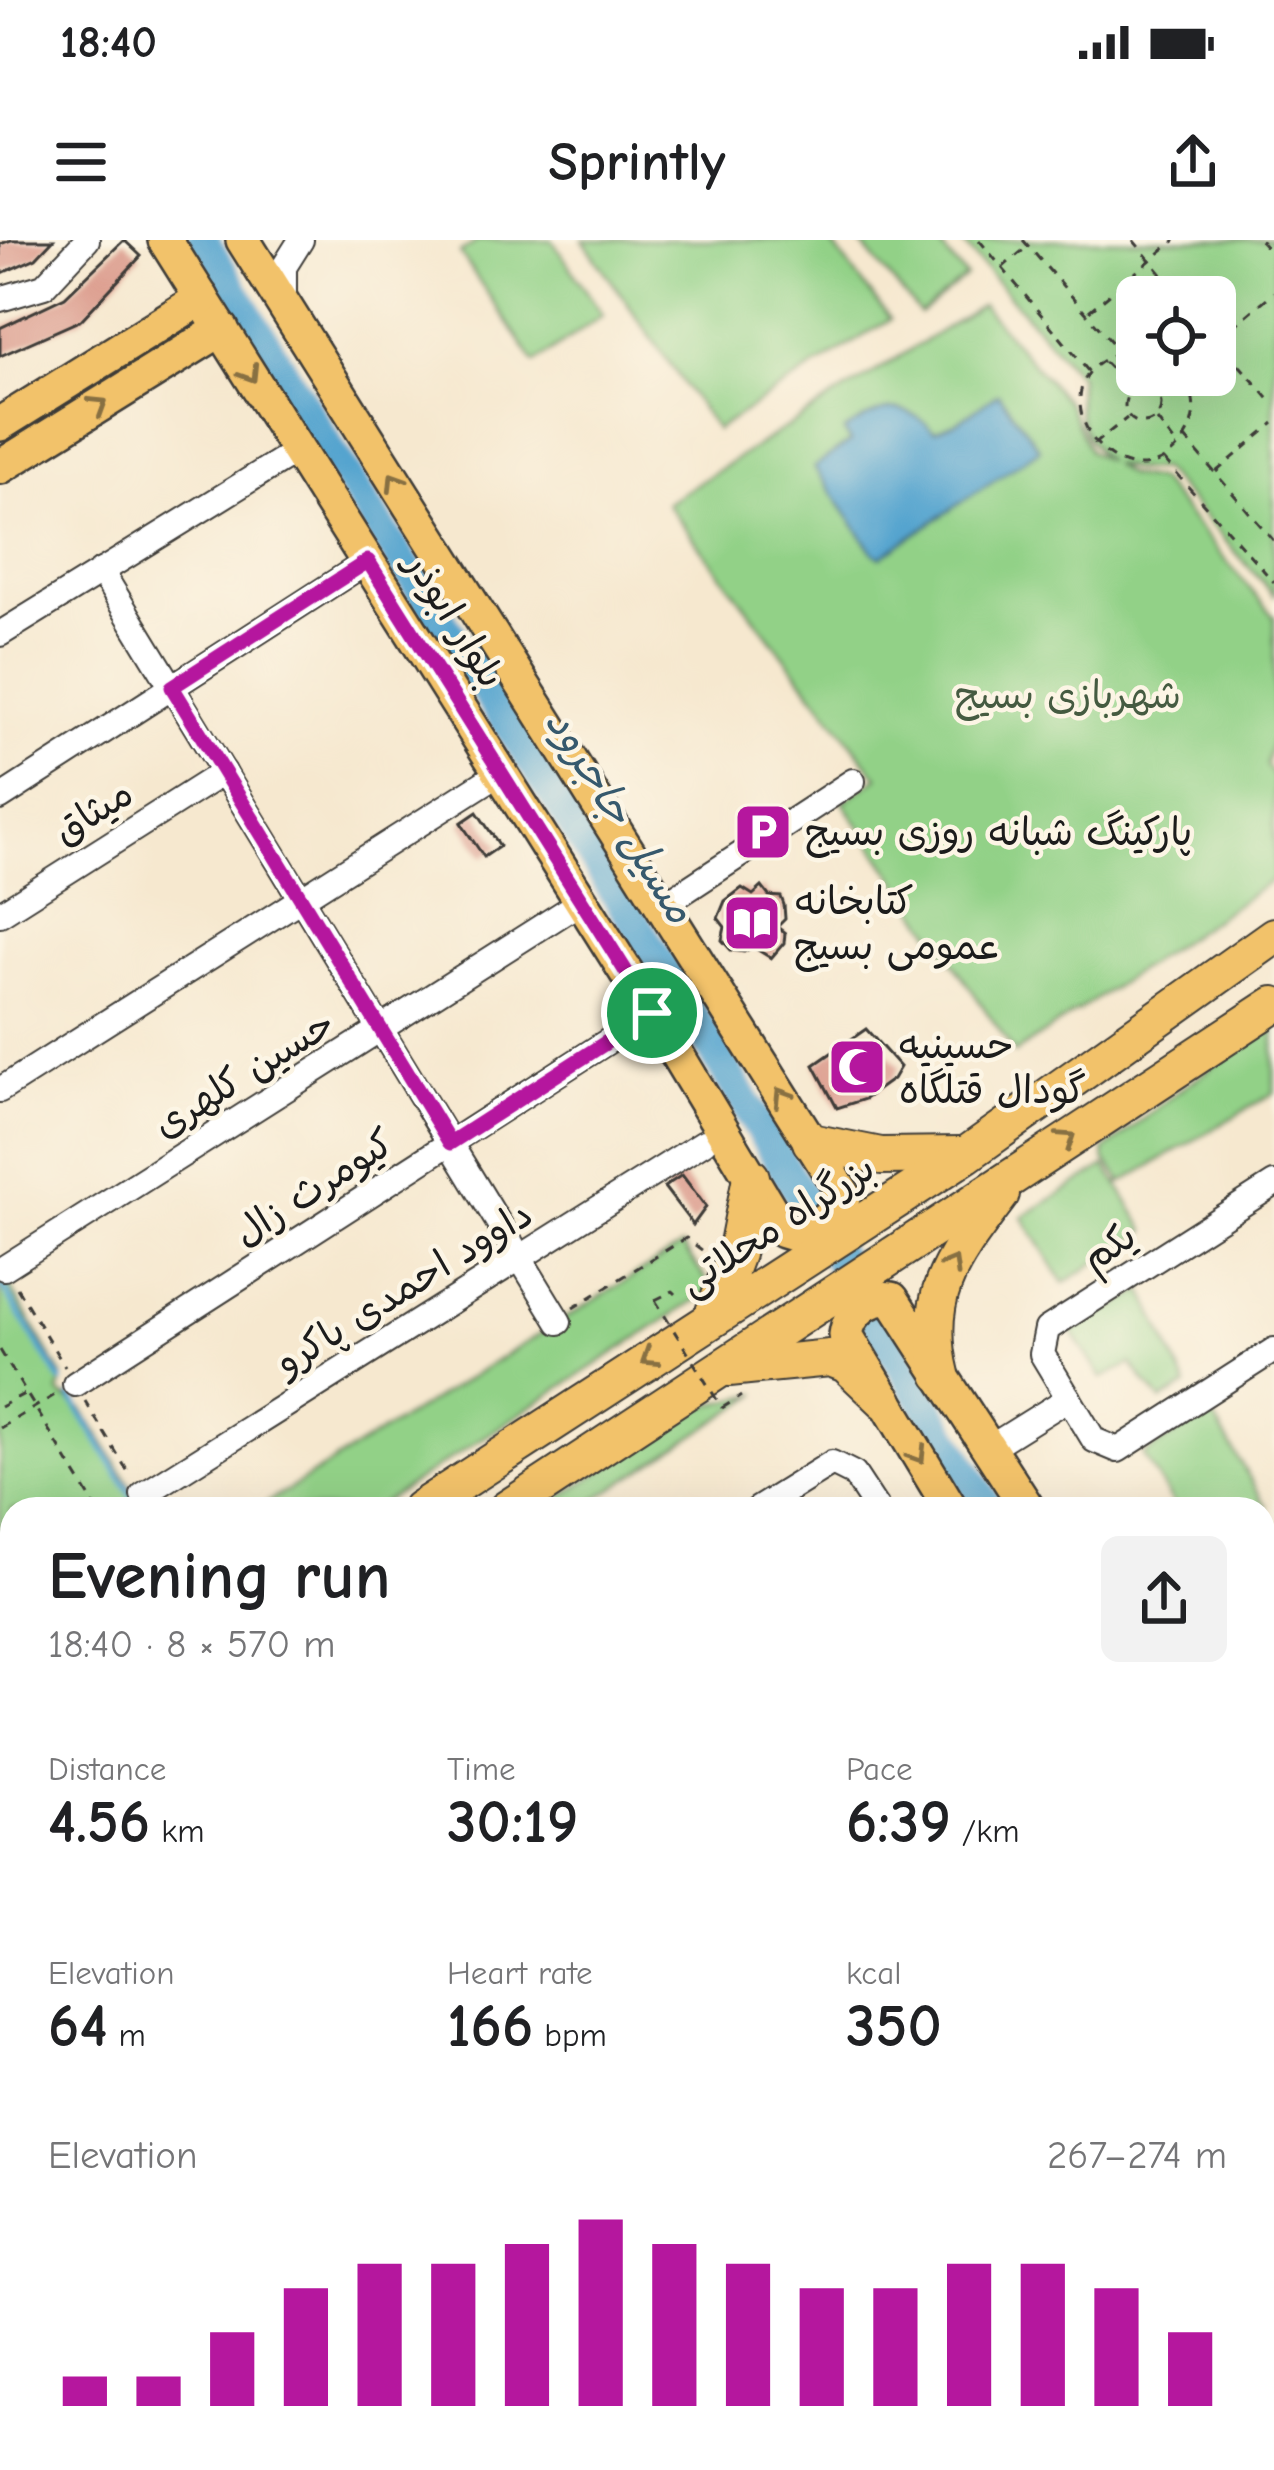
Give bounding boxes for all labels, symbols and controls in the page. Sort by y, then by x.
text: 18:40 [60,16,157,68]
icon: menu [48,129,114,195]
icon: share [1160,129,1226,195]
text: Sprintly [548,131,726,194]
map controls [1116,276,1236,396]
button: locate [1116,276,1236,396]
one-way arrow [236,361,259,383]
one-way arrow [86,397,108,419]
one-way arrow [387,473,409,495]
street label: بلوار ابوذر [394,541,514,696]
park label: شهربازی بسیج [955,673,1181,721]
water label: مسیل جاجرود [535,700,705,933]
street label: میثاق [45,770,141,854]
parking icon: پارکینگ شبانه روزی بسیج [732,801,794,863]
place label: پارکینگ شبانه روزی بسیج [805,809,1192,858]
place label: کتابخانه عمومی بسیج [794,879,1002,972]
library icon: کتابخانه عمومی بسیج [721,892,783,954]
pin [601,962,703,1064]
icon: arrive [619,980,685,1046]
street label: حسین کلهری [145,1001,343,1147]
place label: حسینیه گودال قتلگاه [899,1023,1086,1113]
mosque icon: حسینیه گودال قتلگاه [826,1036,888,1098]
one-way arrow [774,1087,796,1109]
street label: کیومرث زال [226,1120,402,1256]
one-way arrow [1054,1131,1076,1153]
street label: بزرگراه محلاتی [671,1145,884,1307]
street label: داوود احمدی پاکرو [265,1191,541,1387]
street label: یکم [1074,1213,1148,1286]
one-way arrow [938,1256,961,1277]
one-way arrow [640,1343,662,1365]
one-way arrow [904,1442,926,1464]
button: share [1101,1536,1227,1662]
text: Evening run [48,1539,390,1615]
text: 18:40 · 8 × 570 m [48,1622,336,1667]
text: Distance [48,1750,166,1788]
text: Time [447,1750,516,1788]
text: Pace [846,1750,913,1788]
text: 4.56 [48,1788,150,1857]
text: 30:19 [447,1788,578,1857]
text: 6:39 [846,1788,951,1857]
text: km [150,1812,205,1850]
text: /km [951,1812,1019,1850]
text: Elevation [48,1954,174,1992]
text: Heart rate [447,1954,593,1992]
text: kcal [846,1954,901,1992]
text: 64 [48,1992,108,2061]
text: 166 [447,1992,533,2061]
text: 350 [846,1992,942,2061]
text: m [108,2016,146,2054]
text: bpm [533,2016,607,2054]
text: Elevation [48,2133,197,2178]
text: 267–274 m [1047,2133,1227,2178]

